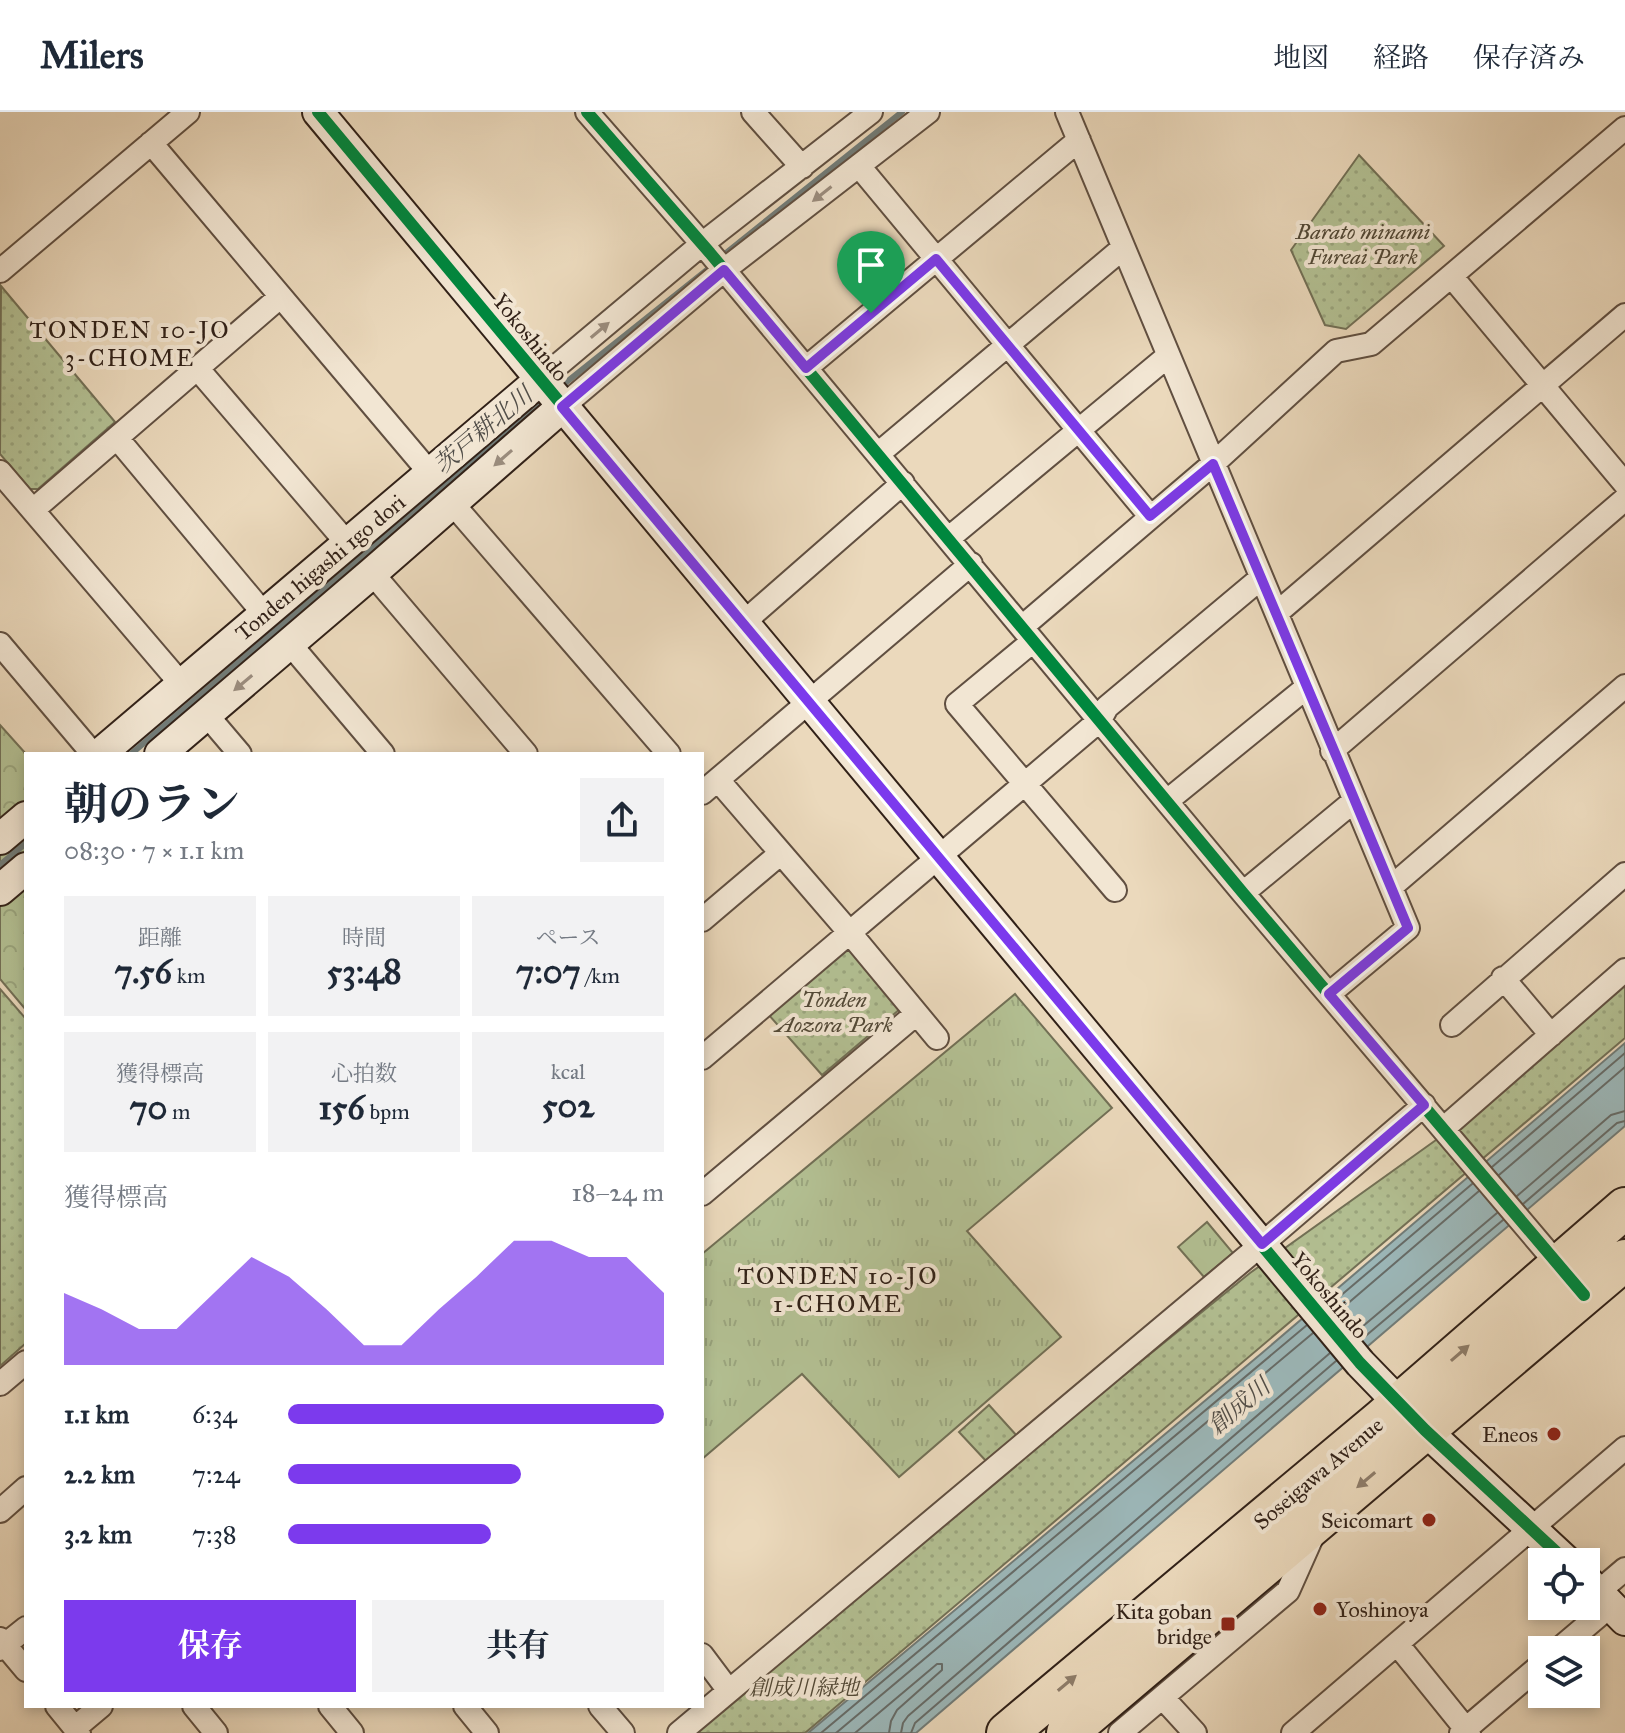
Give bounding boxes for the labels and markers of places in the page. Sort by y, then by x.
pin [837,231,905,313]
place label: Eneos [1482,1421,1538,1448]
marker: Eneos [1545,1425,1563,1443]
place label: Seicomart [1321,1507,1413,1534]
marker: Seicomart [1420,1511,1438,1529]
place label: Yoshinoya [1336,1596,1429,1623]
place label: Kita goban bridge [1115,1598,1212,1650]
marker: Yoshinoya [1311,1600,1329,1618]
marker: Kita goban bridge [1219,1615,1237,1633]

